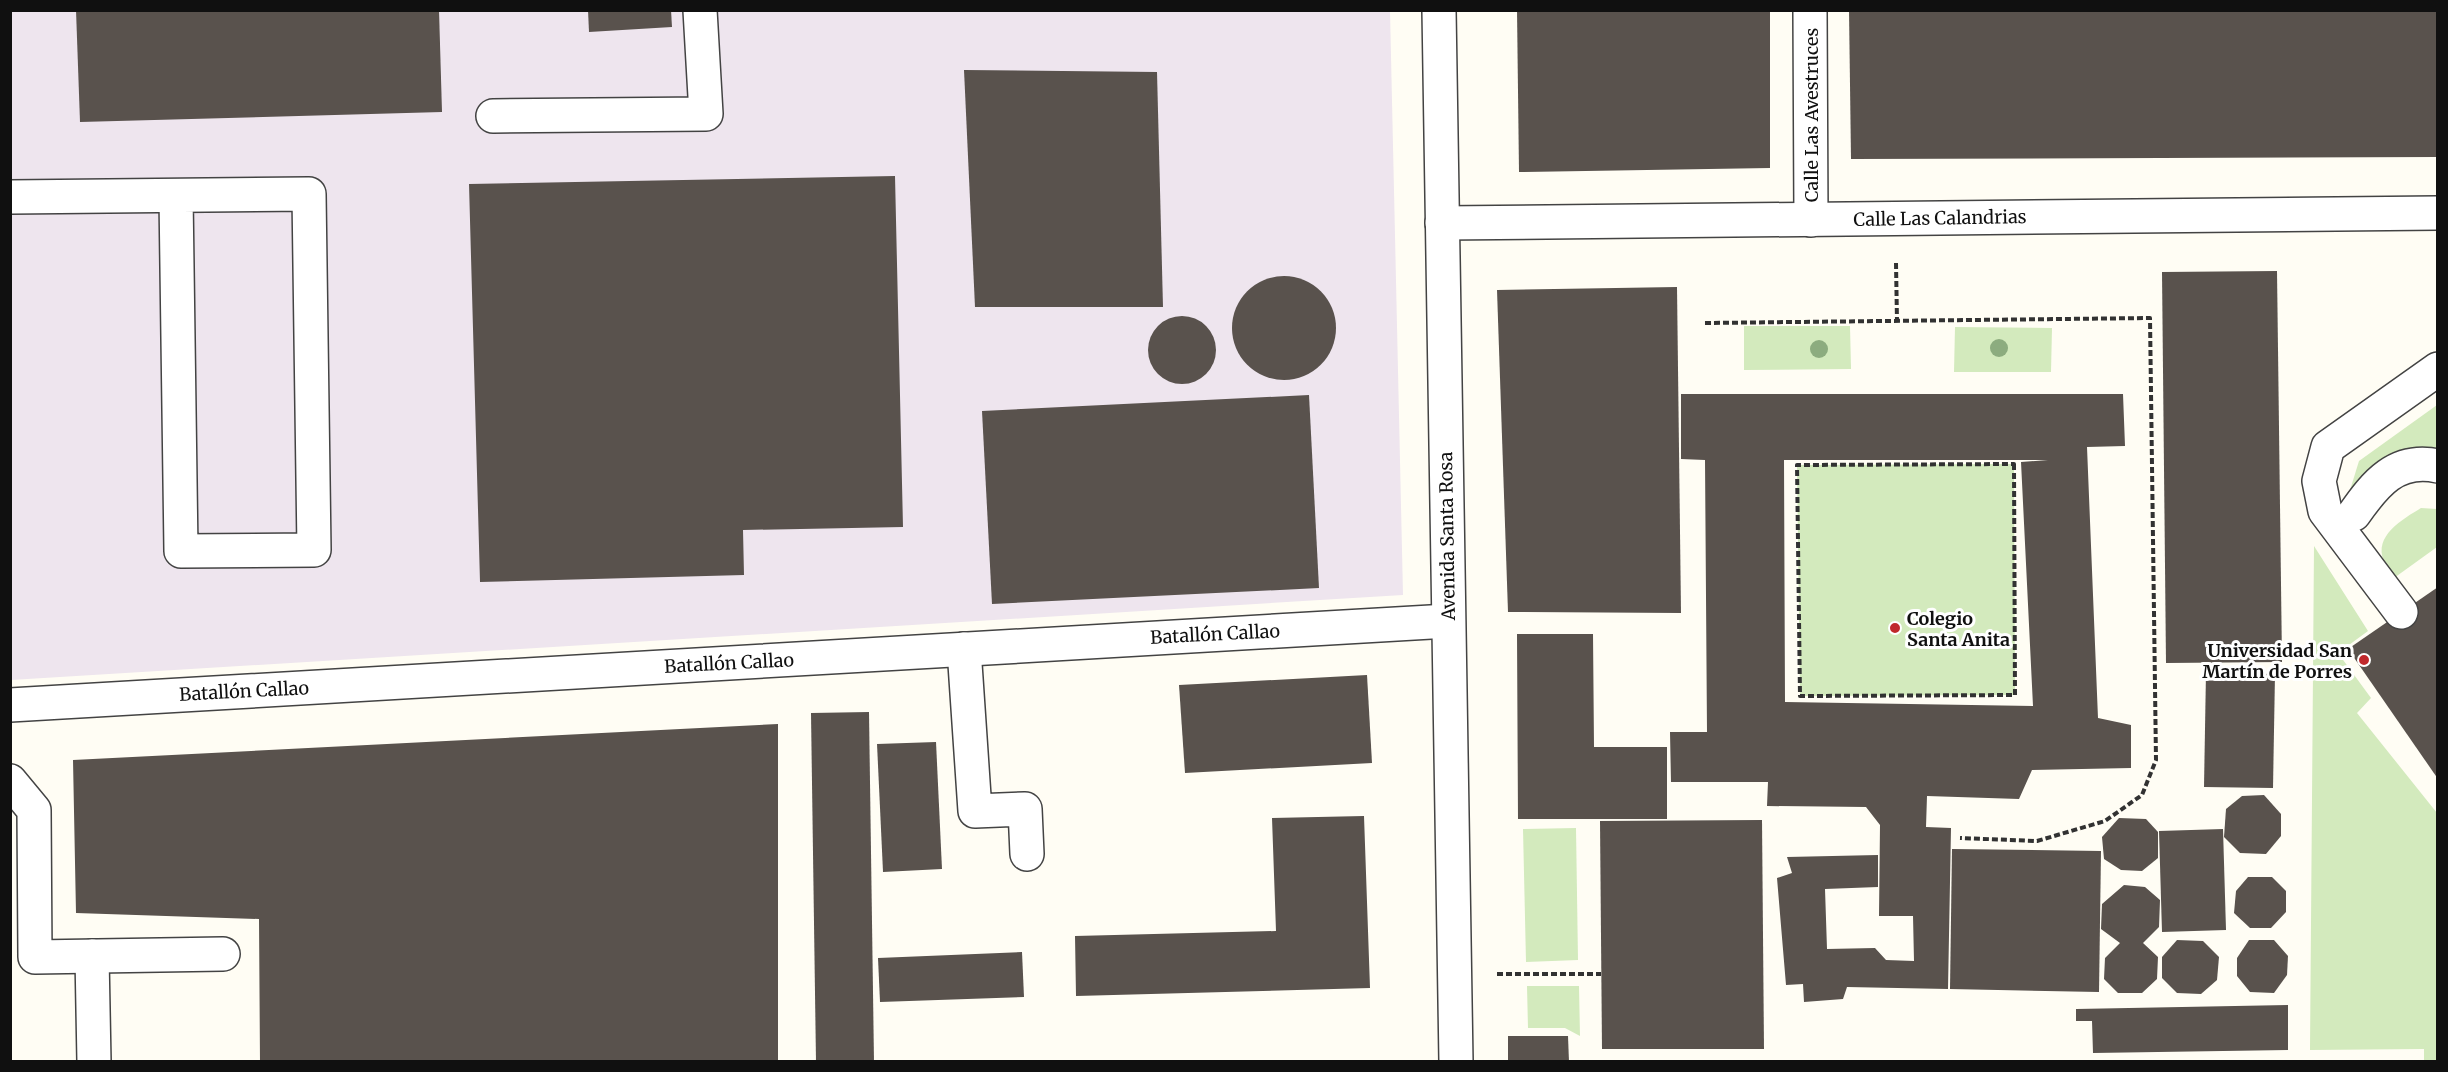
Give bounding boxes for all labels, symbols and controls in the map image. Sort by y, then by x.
street label: Calle Las Avestruces [1800,27,1823,202]
street label: Calle Las Calandrias [1853,205,2027,231]
street label: Avenida Santa Rosa [1434,451,1460,622]
place label: Colegio Santa Anita [1907,607,2010,651]
street label: Batallón Callao [1150,619,1280,649]
marker: Colegio Santa Anita [1888,621,1902,635]
place label: Universidad San Martín de Porres [2202,639,2352,683]
street label: Batallón Callao [664,648,794,678]
marker: Universidad San Martín de Porres [2357,653,2371,667]
street label: Batallón Callao [179,676,309,706]

